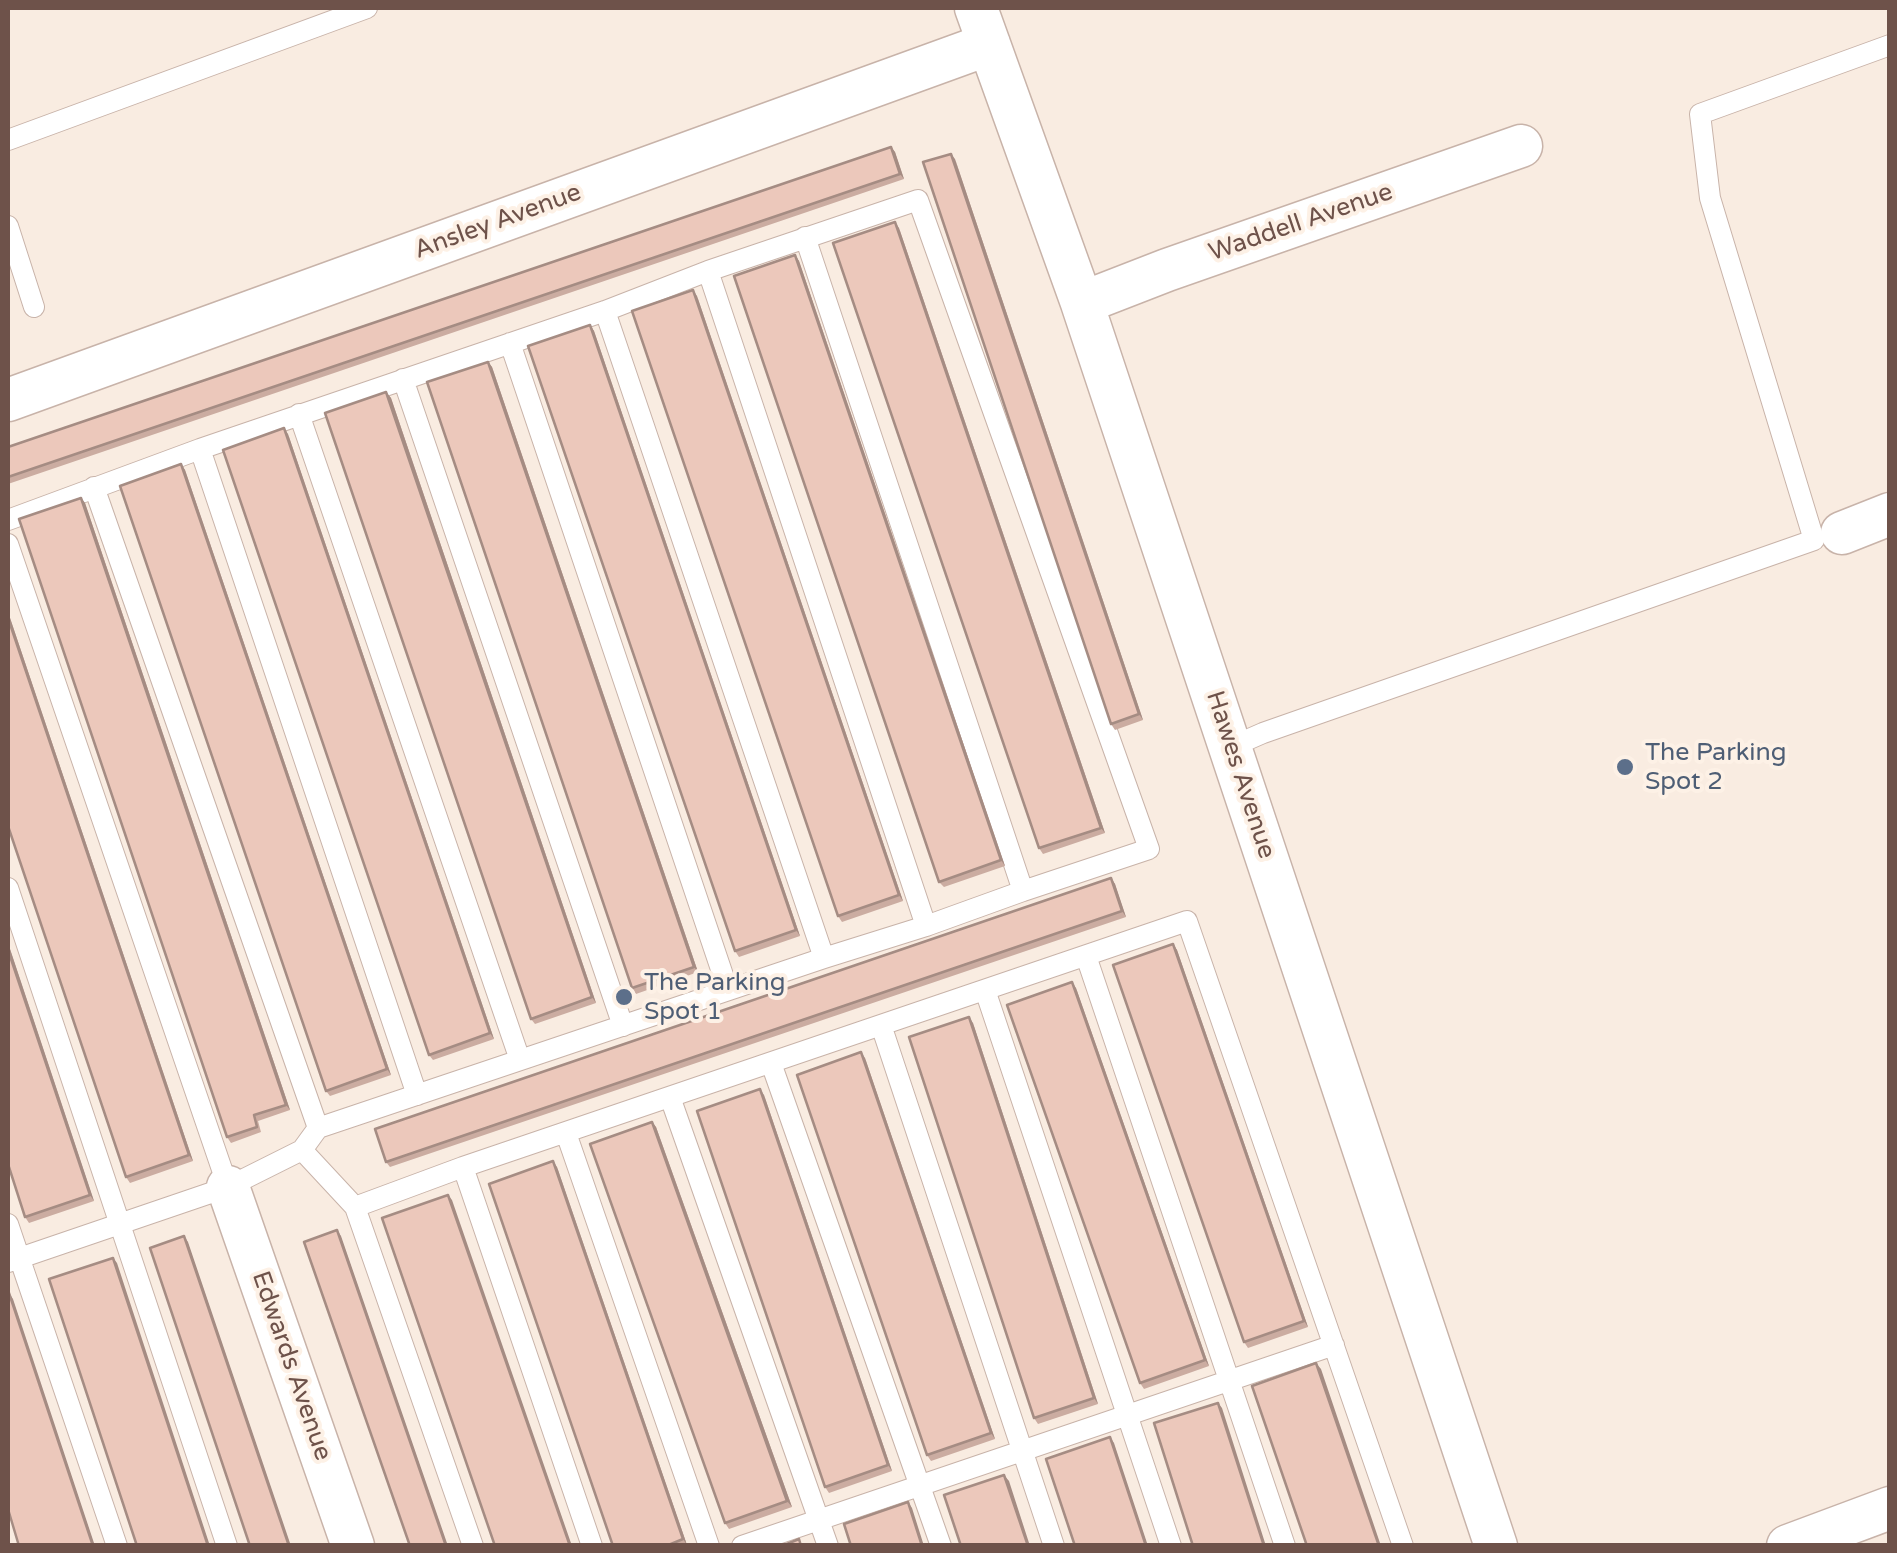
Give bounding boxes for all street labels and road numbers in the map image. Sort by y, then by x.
street label: Waddell Avenue [1205,177,1397,269]
street label: Ansley Avenue [410,178,586,266]
street label: Hawes Avenue [1199,687,1281,863]
street label: Edwards Avenue [245,1267,337,1465]

